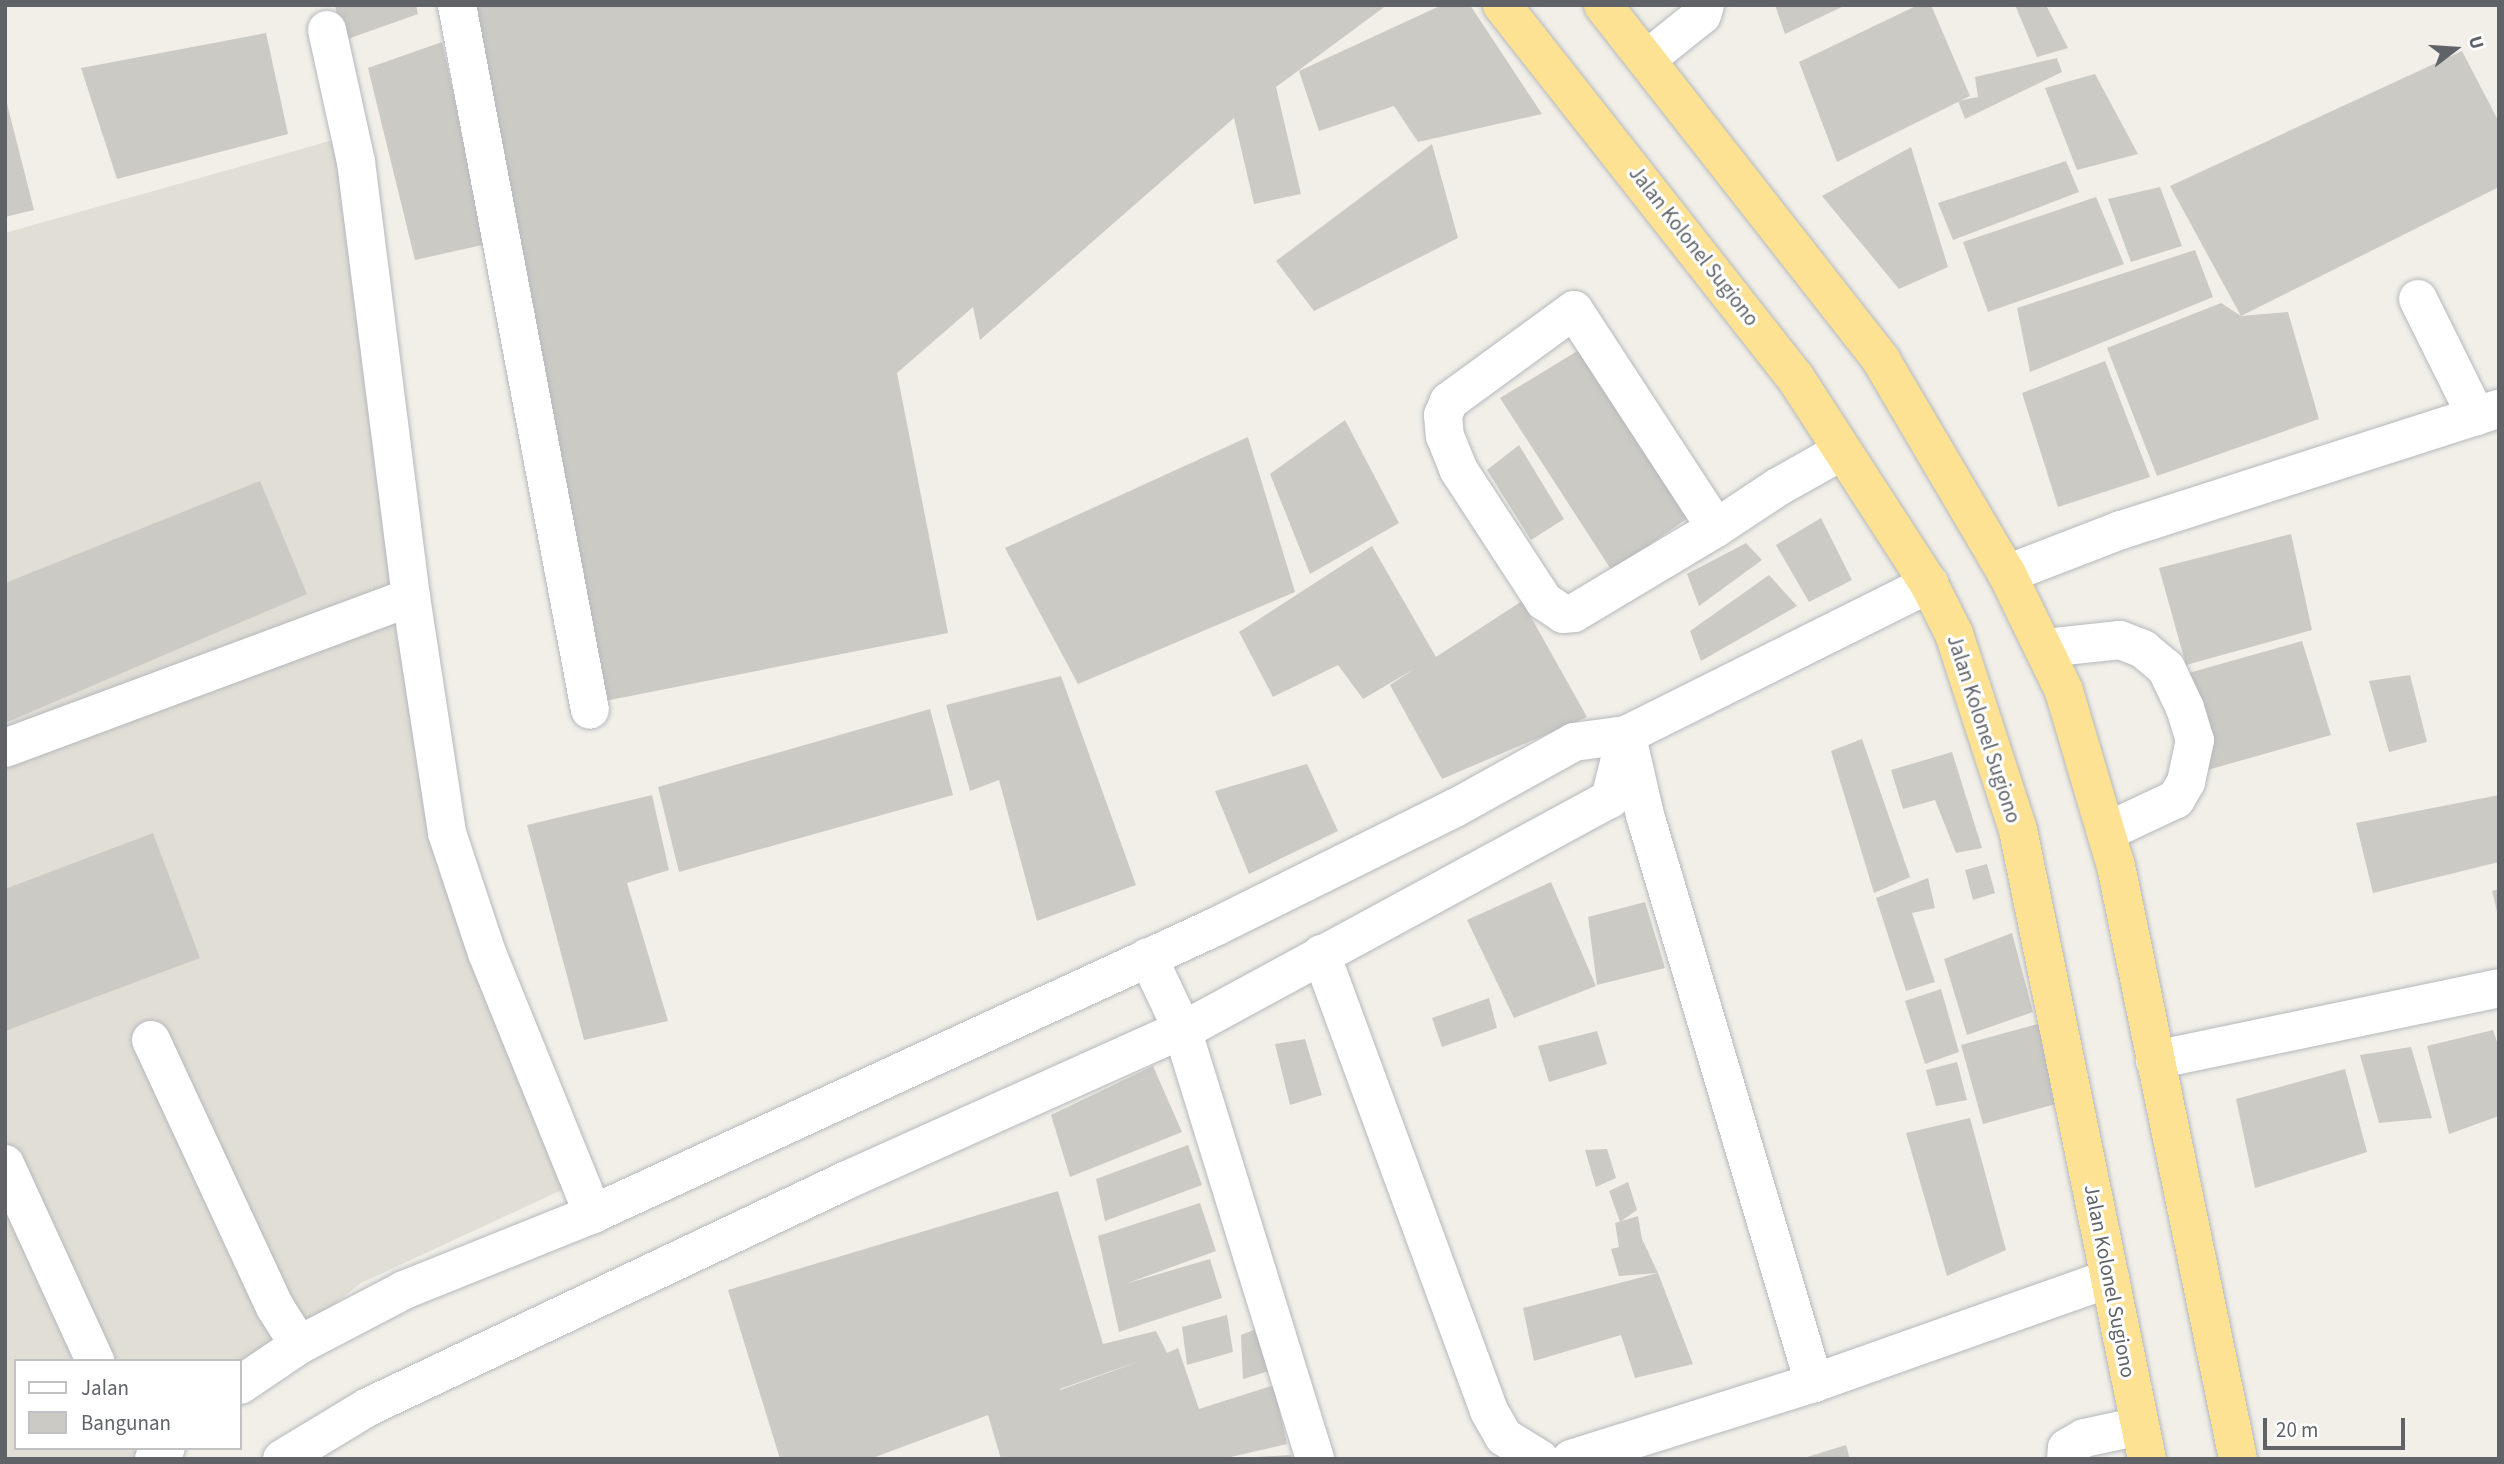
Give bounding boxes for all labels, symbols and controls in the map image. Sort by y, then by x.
north arrow [2420,14,2490,84]
text: U [2461,33,2490,53]
street label: Jalan Kolonel Sugiono [1624,161,1764,331]
street label: Jalan Kolonel Sugiono [1942,632,2026,826]
street label: Jalan Kolonel Sugiono [2079,1182,2141,1380]
legend [14,1359,242,1450]
text: Jalan [81,1373,129,1403]
scale bar [2266,1404,2408,1448]
text: Bangunan [81,1408,171,1438]
text: 20 m [2276,1415,2318,1445]

